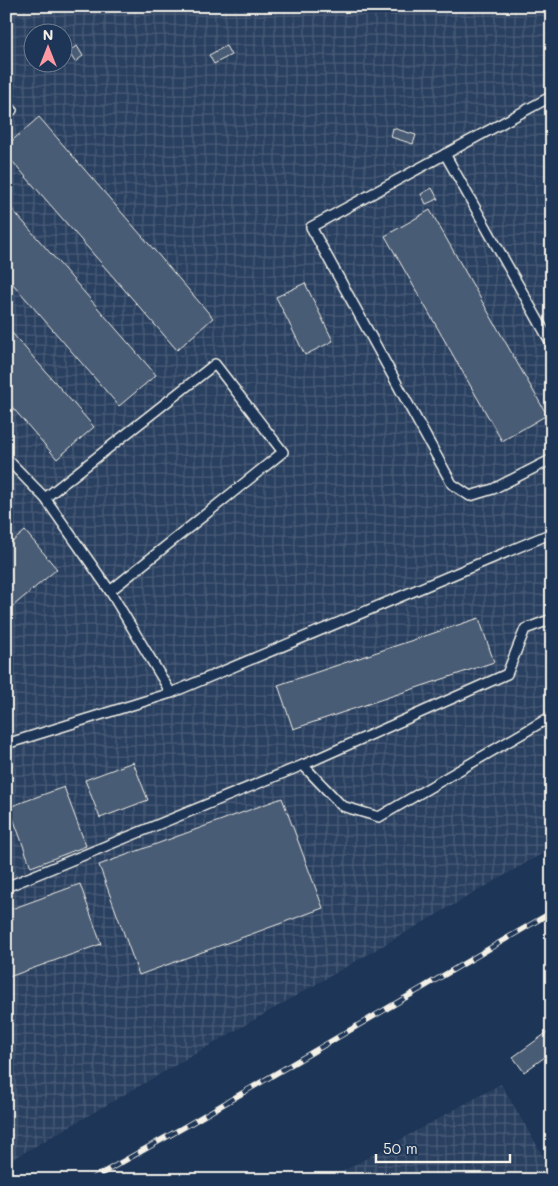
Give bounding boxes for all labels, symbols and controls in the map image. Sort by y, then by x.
north arrow [22,22,72,72]
text: N [43,25,53,44]
scale bar [376,1131,509,1163]
text: 50 m [383,1138,418,1158]

